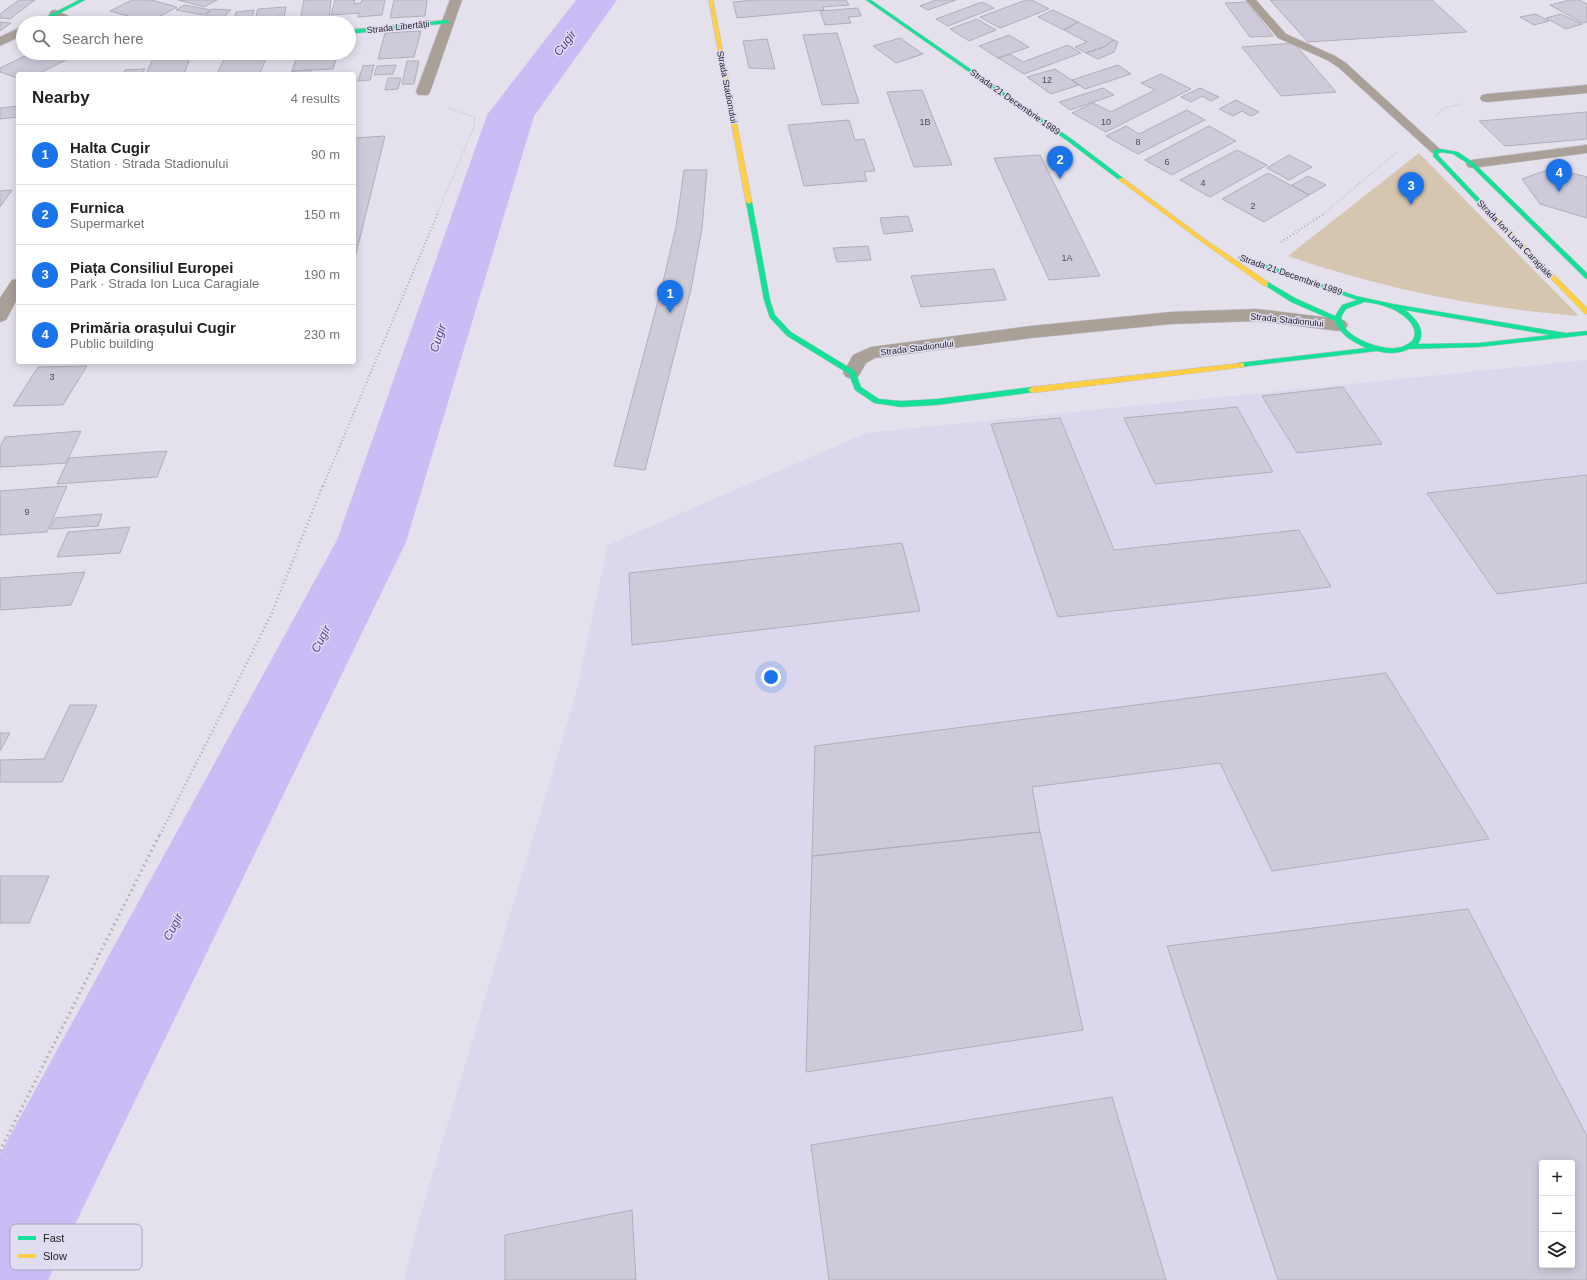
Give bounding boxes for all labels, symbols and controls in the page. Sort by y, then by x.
search box [16,16,356,60]
street label: Strada Libertății [366,19,430,35]
icon: search [30,27,52,49]
water label: Cugir [551,27,580,59]
text: Search here [62,30,144,47]
street label: Strada Stadionului [715,50,739,124]
street label: Strada 21 Decembrie 1989 [968,67,1062,137]
house number: 12 [1042,75,1052,85]
text: Nearby [32,88,90,107]
text: 4 results [291,91,340,106]
house number: 1B [919,117,931,127]
house number: 10 [1101,117,1111,127]
house number: 8 [1135,137,1141,147]
text: Halta Cugir [70,139,150,156]
pin: 2 [1047,146,1073,179]
text: 1 [41,147,49,162]
text: 90 m [311,147,340,162]
text: Station · Strada Stadionului [70,156,228,171]
house number: 6 [1164,157,1170,167]
pin: 4 [1546,159,1572,192]
pin: 3 [1398,172,1424,205]
house number: 4 [1200,178,1206,188]
street label: Strada Ion Luca Caragiale [1475,198,1555,280]
text: Furnica [70,199,124,216]
house number: 2 [1250,201,1256,211]
text: 2 [41,207,49,222]
text: 150 m [304,207,340,222]
text: Supermarket [70,216,144,231]
house number: 1A [1061,253,1073,263]
street label: Strada 21 Decembrie 1989 [1239,253,1343,297]
text: Piața Consiliul Europei [70,259,233,276]
text: 3 [41,267,49,282]
text: 190 m [304,267,340,282]
text: Park · Strada Ion Luca Caragiale [70,276,259,291]
pin: 1 [657,280,683,313]
street label: Strada Stadionului [1250,311,1324,329]
text: Primăria orașului Cugir [70,319,236,336]
water label: Cugir [427,321,449,354]
text: 4 [41,327,49,342]
text: 230 m [304,327,340,342]
text: Public building [70,336,154,351]
street label: Strada Stadionului [880,339,954,357]
house number: 3 [49,372,55,382]
house number: 9 [24,507,30,517]
water label: Cugir [308,622,334,655]
your location [761,667,781,687]
water label: Cugir [160,910,186,943]
map controls [1539,1160,1575,1268]
button: + [1539,1160,1575,1196]
button: − [1539,1196,1575,1232]
legend [10,1224,142,1270]
text: Fast [43,1232,64,1244]
button: layers [1539,1232,1575,1268]
text: Slow [43,1250,67,1262]

